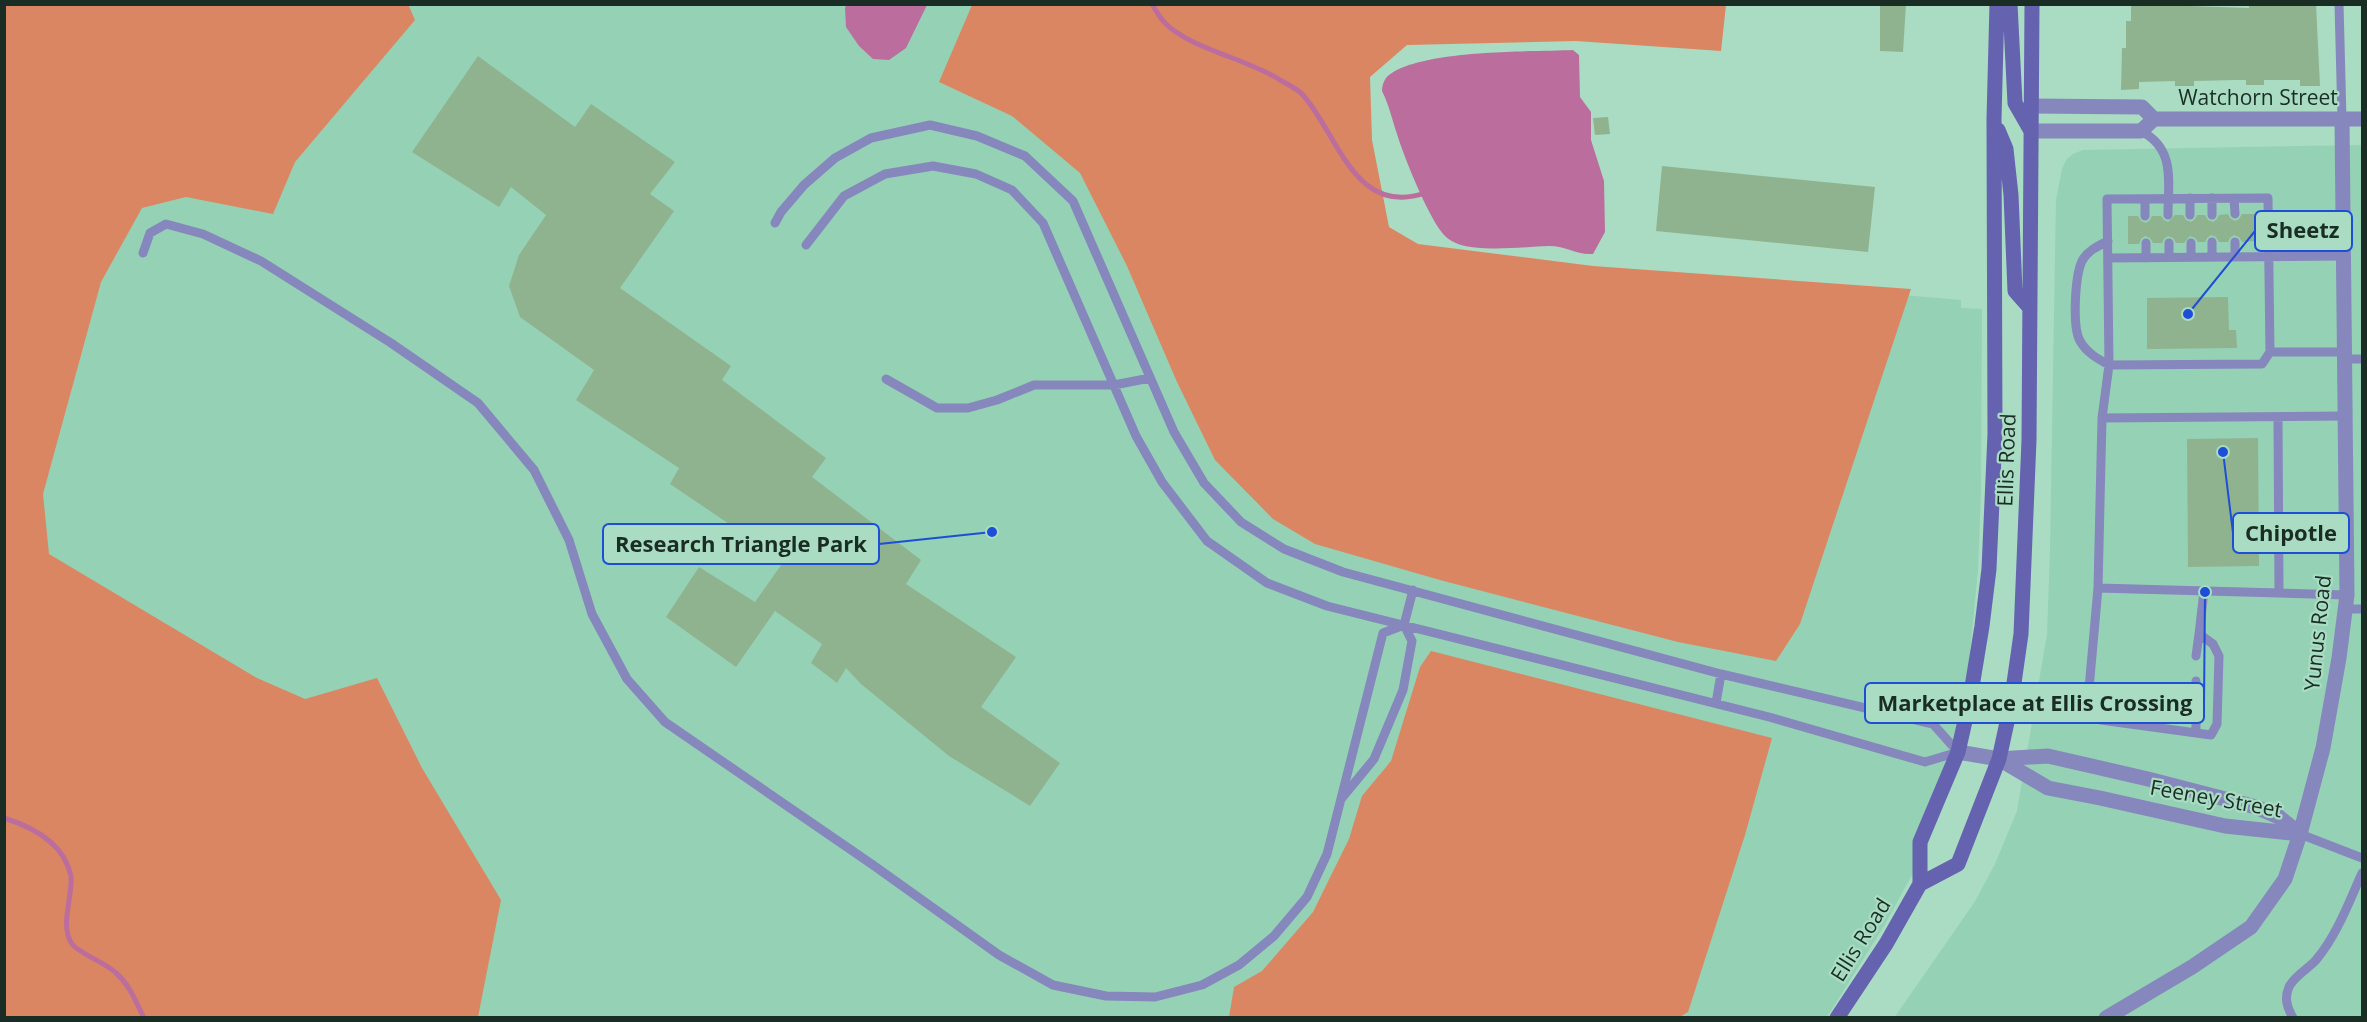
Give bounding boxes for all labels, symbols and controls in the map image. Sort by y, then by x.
street label: Watchorn Street [2178,83,2338,111]
callout: Sheetz [2255,211,2352,251]
text: Sheetz [2267,214,2340,244]
street label: Ellis Road [1990,413,2022,507]
callout: Chipotle [2233,513,2349,553]
text: Chipotle [2245,517,2337,547]
callout: Research Triangle Park [603,524,879,564]
text: Research Triangle Park [615,528,867,558]
street label: Yunus Road [2297,574,2337,692]
callout: Marketplace at Ellis Crossing [1865,683,2204,723]
text: Marketplace at Ellis Crossing [1878,687,2193,717]
street label: Feeney Street [2148,773,2284,823]
street label: Ellis Road [1824,893,1897,986]

